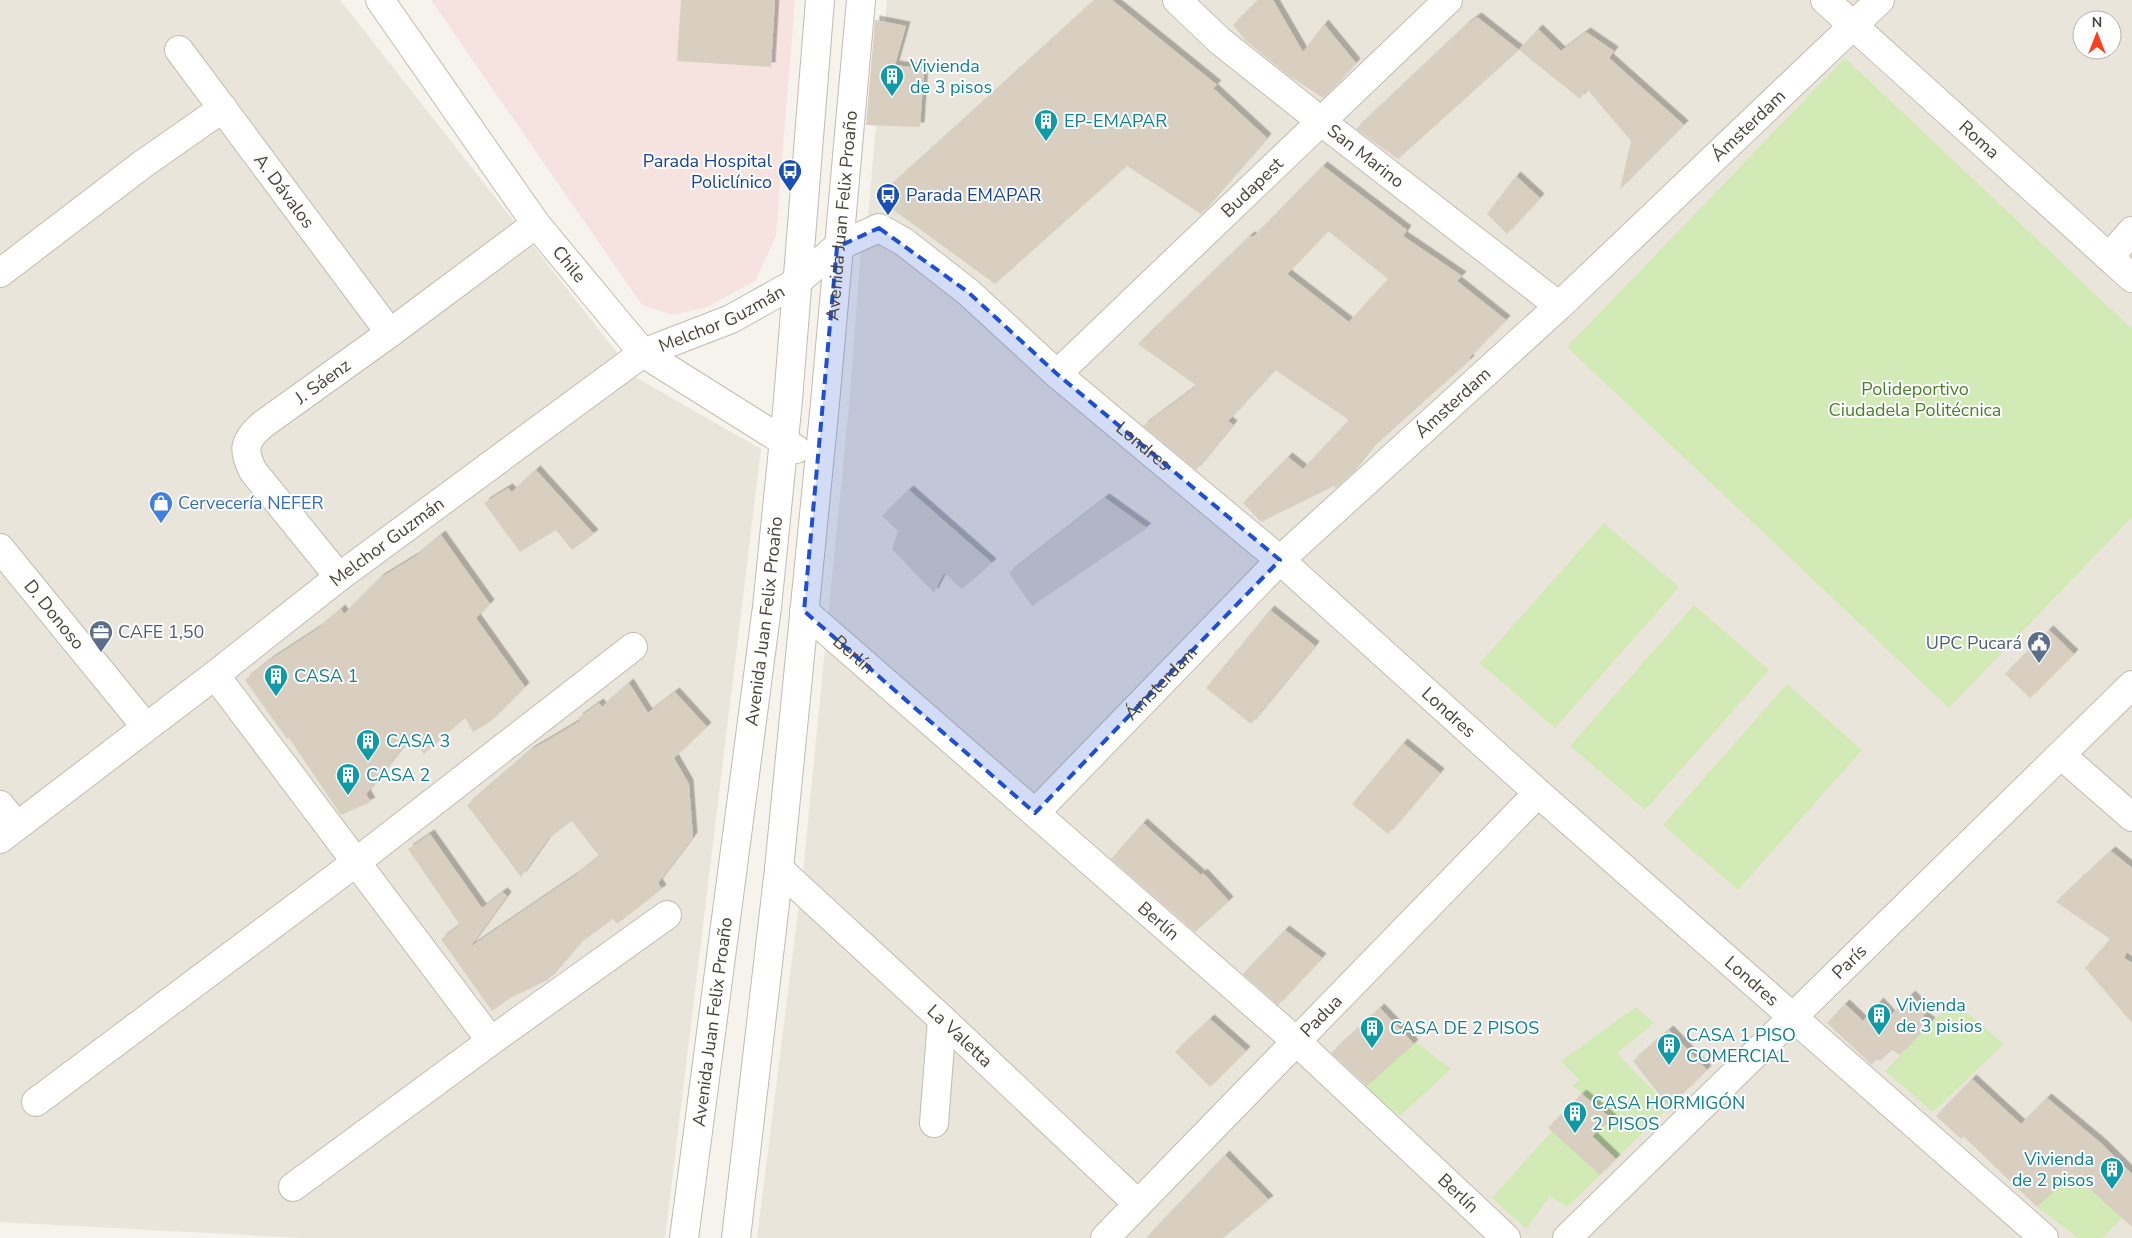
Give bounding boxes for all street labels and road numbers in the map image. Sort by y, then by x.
street label: Ámsterdam [1706,84,1791,167]
street label: Avenida Juan Felix Proaño [820,109,863,322]
street label: Roma [1954,115,2005,164]
street label: San Marino [1322,118,1409,193]
street label: A. Dávalos [248,149,320,233]
street label: Budapest [1216,152,1289,223]
street label: Chile [547,240,592,288]
street label: Melchor Guzmán [655,279,789,358]
street label: J. Sáenz [289,353,355,410]
street label: Ámsterdam [1410,362,1496,443]
street label: Londres [1111,416,1176,476]
street label: Melchor Guzmán [325,491,449,592]
street label: Avenida Juan Felix Proaño [739,515,788,727]
street label: D. Donoso [19,575,90,655]
street label: Berlín [828,630,880,679]
street label: Ámsterdam [1119,641,1202,725]
street label: Londres [1417,682,1481,743]
street label: Berlín [1133,896,1185,946]
street label: Avenida Juan Felix Proaño [687,916,738,1128]
street label: París [1827,939,1872,984]
street label: Londres [1719,951,1784,1012]
street label: Padua [1295,989,1347,1042]
street label: La Valetta [922,999,998,1073]
street label: Berlín [1433,1168,1484,1218]

